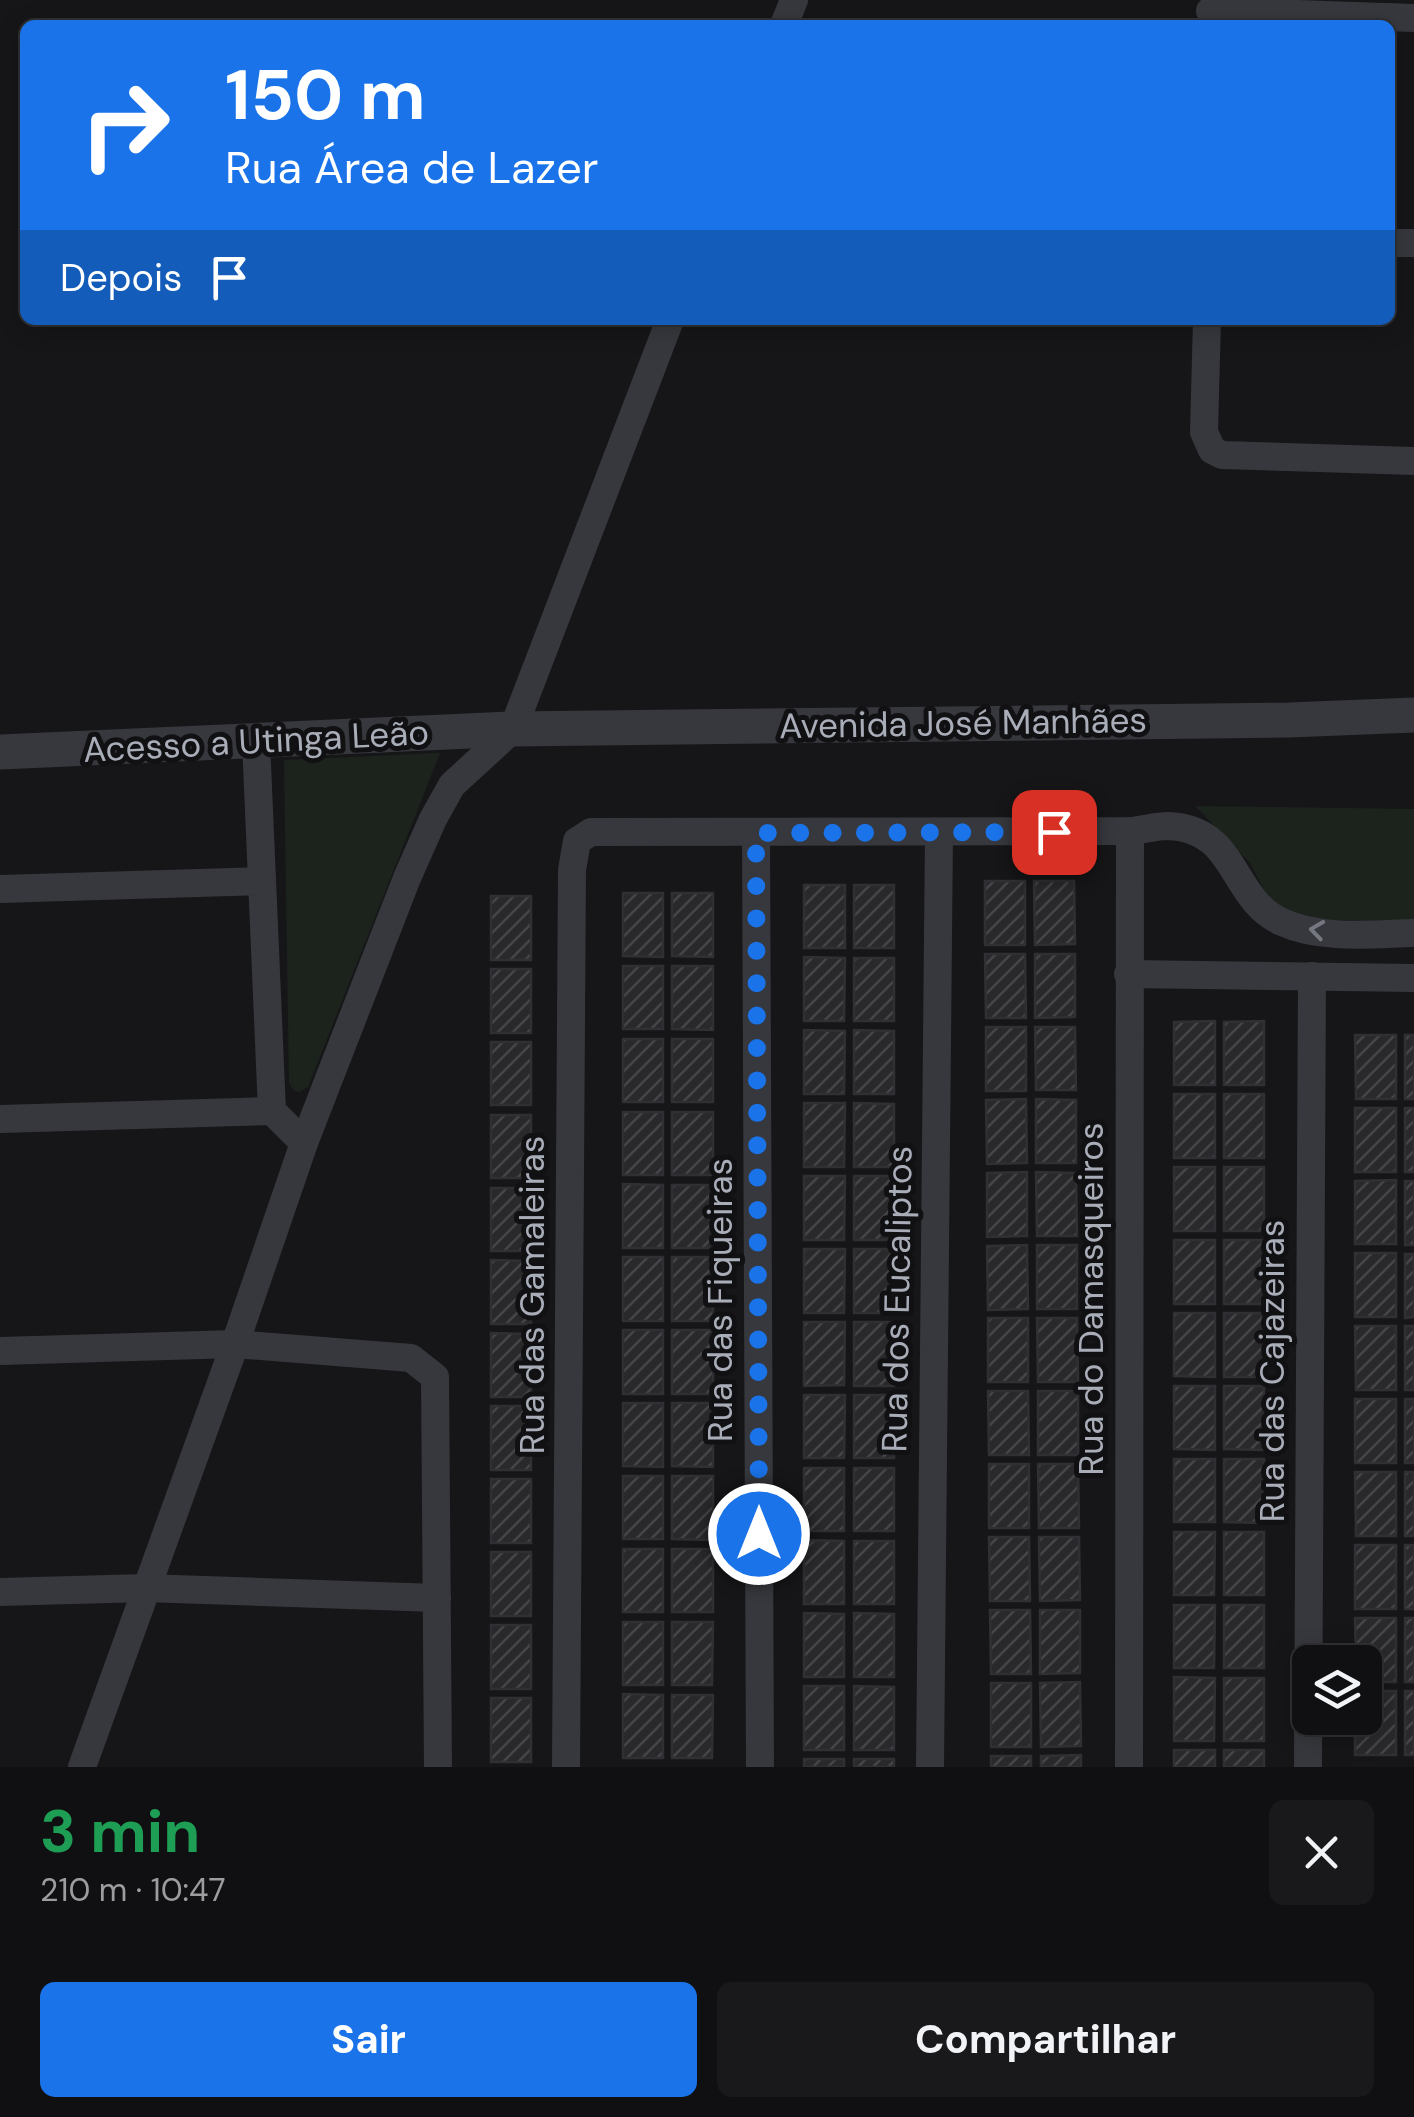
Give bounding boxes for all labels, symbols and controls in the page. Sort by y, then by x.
text: 150 m [225,50,426,141]
icon: right [60,60,190,190]
text: Rua Área de Lazer [225,138,598,197]
icon: arrive [202,250,257,305]
text: Depois [60,253,182,303]
street label: Avenida José Manhães [779,697,1147,749]
street label: Acesso a Utinga Leão [82,709,430,773]
pin [1012,790,1097,875]
icon: arrive [1027,805,1082,860]
one-way arrow [1309,920,1325,941]
street label: Rua do Damasqueiros [1068,1122,1114,1476]
street label: Rua das Gamaleiras [509,1136,555,1454]
street label: Rua dos Eucaliptos [871,1145,923,1453]
street label: Rua das Fiqueiras [697,1158,743,1442]
street label: Rua das Cajazeiras [1249,1220,1295,1522]
position arrow [707,1482,811,1586]
map controls [1292,1645,1382,1735]
button: layers [1292,1645,1382,1735]
text: 3 min [40,1792,200,1871]
button: close [1269,1800,1374,1905]
text: 210 m · 10:47 [40,1869,226,1911]
button: Sair [40,1982,697,2097]
button: Compartilhar [717,1982,1374,2097]

